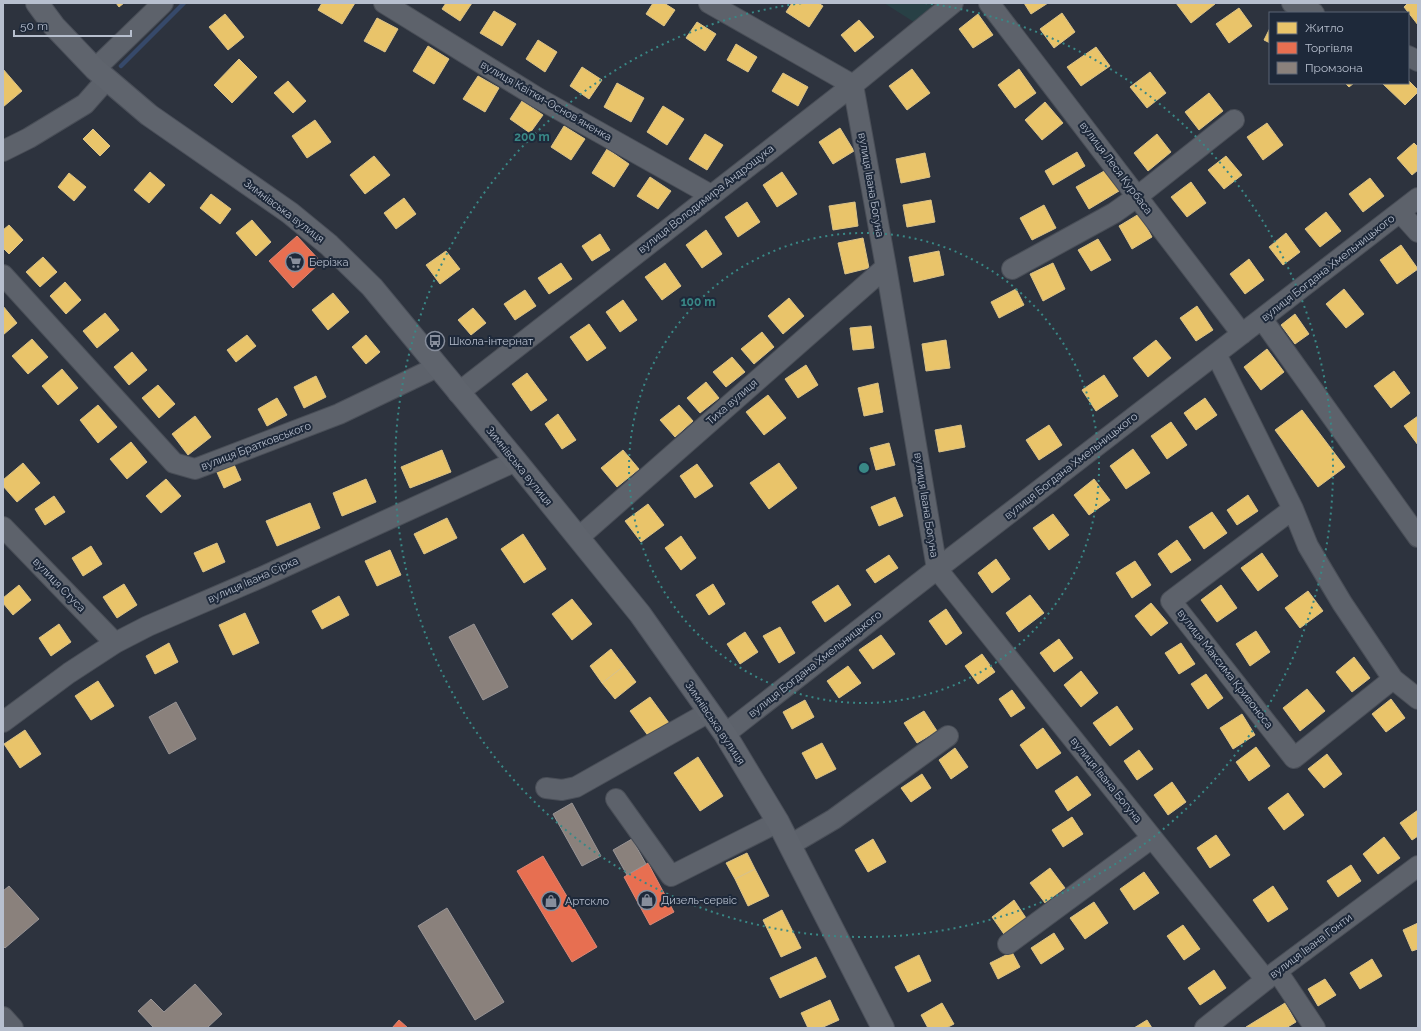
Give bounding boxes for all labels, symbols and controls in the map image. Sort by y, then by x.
scale bar [14,12,131,38]
legend [1269,12,1409,84]
text: 50 m [20,19,48,33]
text: Житло [1305,21,1344,35]
text: Торгівля [1305,41,1352,55]
street label: вулиця Квітки-Основʼяненка [478,58,614,144]
text: Промзона [1305,61,1363,75]
street label: вулиця Леся Курбаса [1077,119,1155,217]
text: 200 m [514,130,550,144]
street label: вулиця Івана Богуна [855,132,887,238]
street label: вулиця Володимира Андрощука [635,142,777,256]
street label: Зимнівська вулиця [241,176,327,246]
street label: вулиця Богдана Хмельницького [1259,212,1398,324]
supermarket icon: Берізка [284,251,306,273]
place label: Берізка [309,256,349,269]
text: 100 m [681,295,715,309]
bus stop icon: Школа-інтернат [424,330,446,352]
place label: Школа-інтернат [449,335,534,348]
street label: Тиха вулиця [704,376,760,428]
street label: вулиця Богдана Хмельницького [1002,410,1141,522]
street label: вулиця Братковського [199,419,313,473]
street label: Зимнівська вулиця [483,424,555,508]
street label: вулиця Івана Богуна [911,452,941,558]
centre of rings [857,461,871,475]
street label: вулиця Івана Сірка [206,554,300,606]
street label: вулиця Стуса [30,555,88,615]
street label: вулиця Максима Кривоноса [1175,607,1275,731]
street label: вулиця Богдана Хмельницького [746,608,885,720]
street label: Зимнівська вулиця [682,679,748,767]
street label: вулиця Івана Богуна [1068,735,1144,825]
shop icon: Дизель-сервіс [636,889,658,911]
shop icon: Артскло [540,890,562,912]
place label: Дизель-сервіс [661,894,737,907]
place label: Артскло [565,895,609,908]
street label: вулиця Івана Гонти [1267,911,1355,981]

